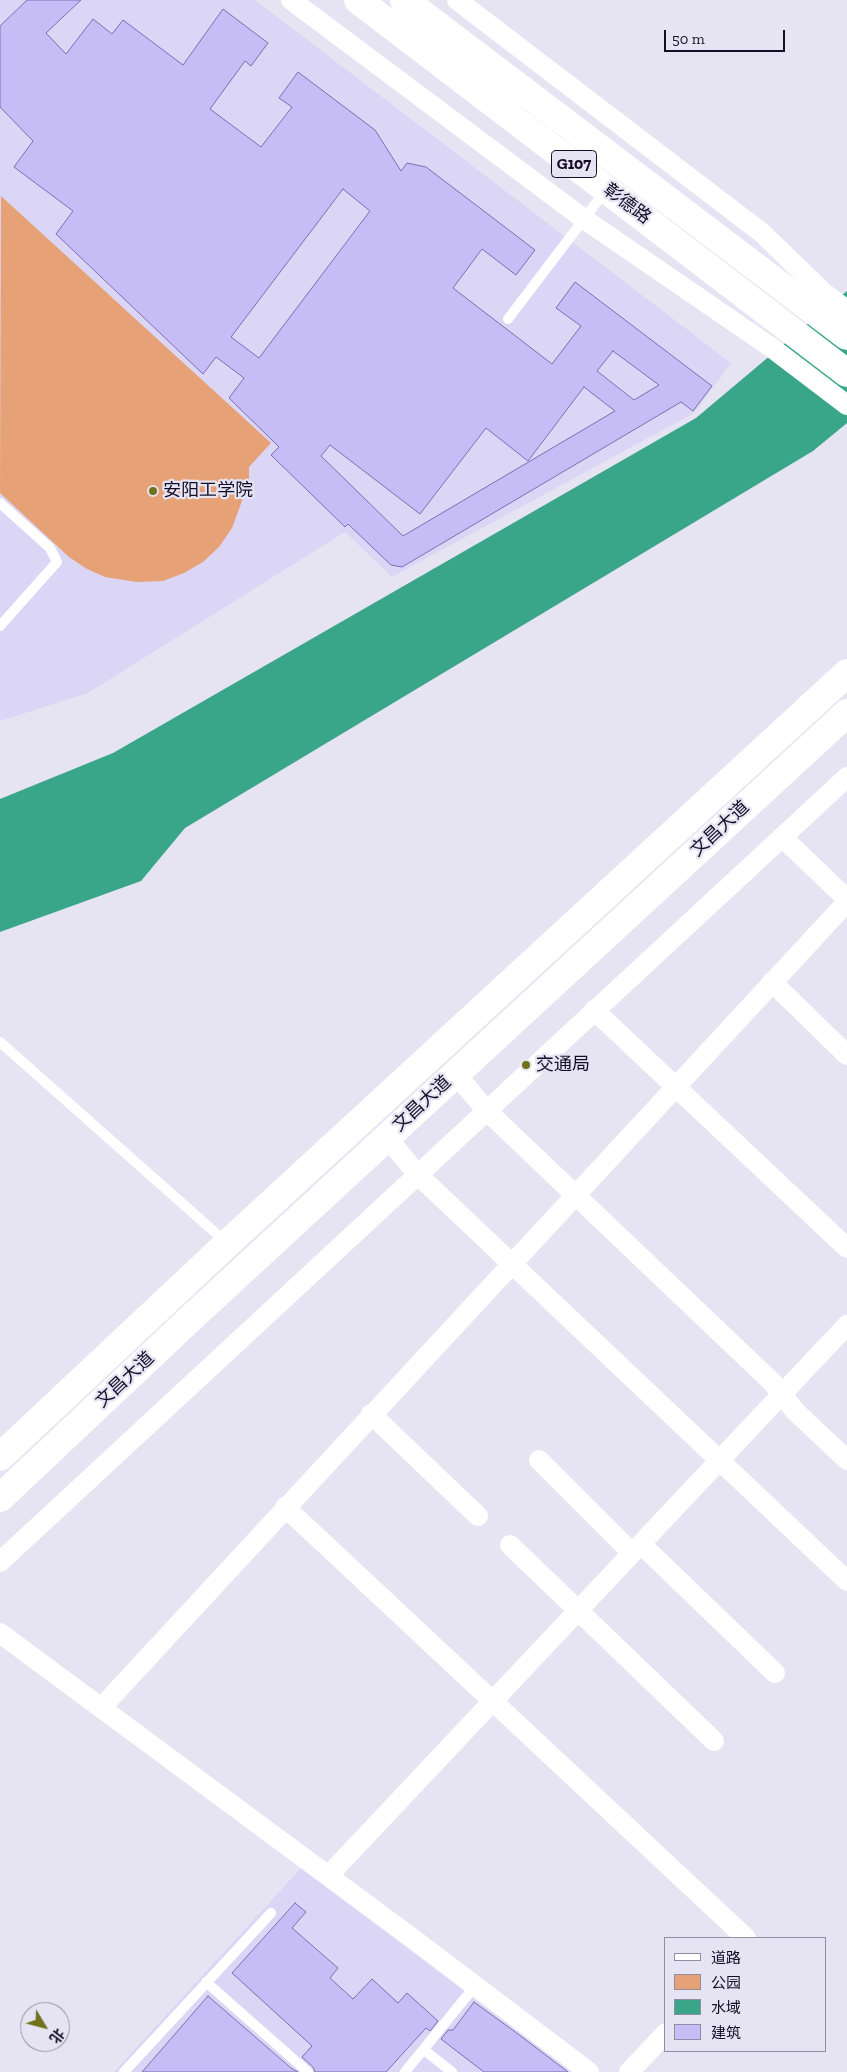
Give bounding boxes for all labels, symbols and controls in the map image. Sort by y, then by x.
scale bar [667,20,788,52]
text: 50 m [672,30,705,48]
road number: G107 [552,150,596,178]
street label: 彰德路 [599,179,655,229]
place label: 安阳工学院 [163,480,253,502]
marker: 安阳工学院 [147,485,159,497]
street label: 文昌大道 [686,797,754,861]
place label: 交通局 [536,1054,590,1076]
marker: 交通局 [520,1059,532,1071]
street label: 文昌大道 [388,1072,456,1136]
street label: 文昌大道 [91,1348,159,1412]
legend [664,1937,827,2052]
text: 道路 [711,1949,741,1967]
text: 公园 [711,1974,741,1992]
text: 水域 [711,1999,741,2017]
north arrow [20,2002,70,2052]
text: 建筑 [711,2024,741,2042]
text: 北 [46,2025,68,2046]

